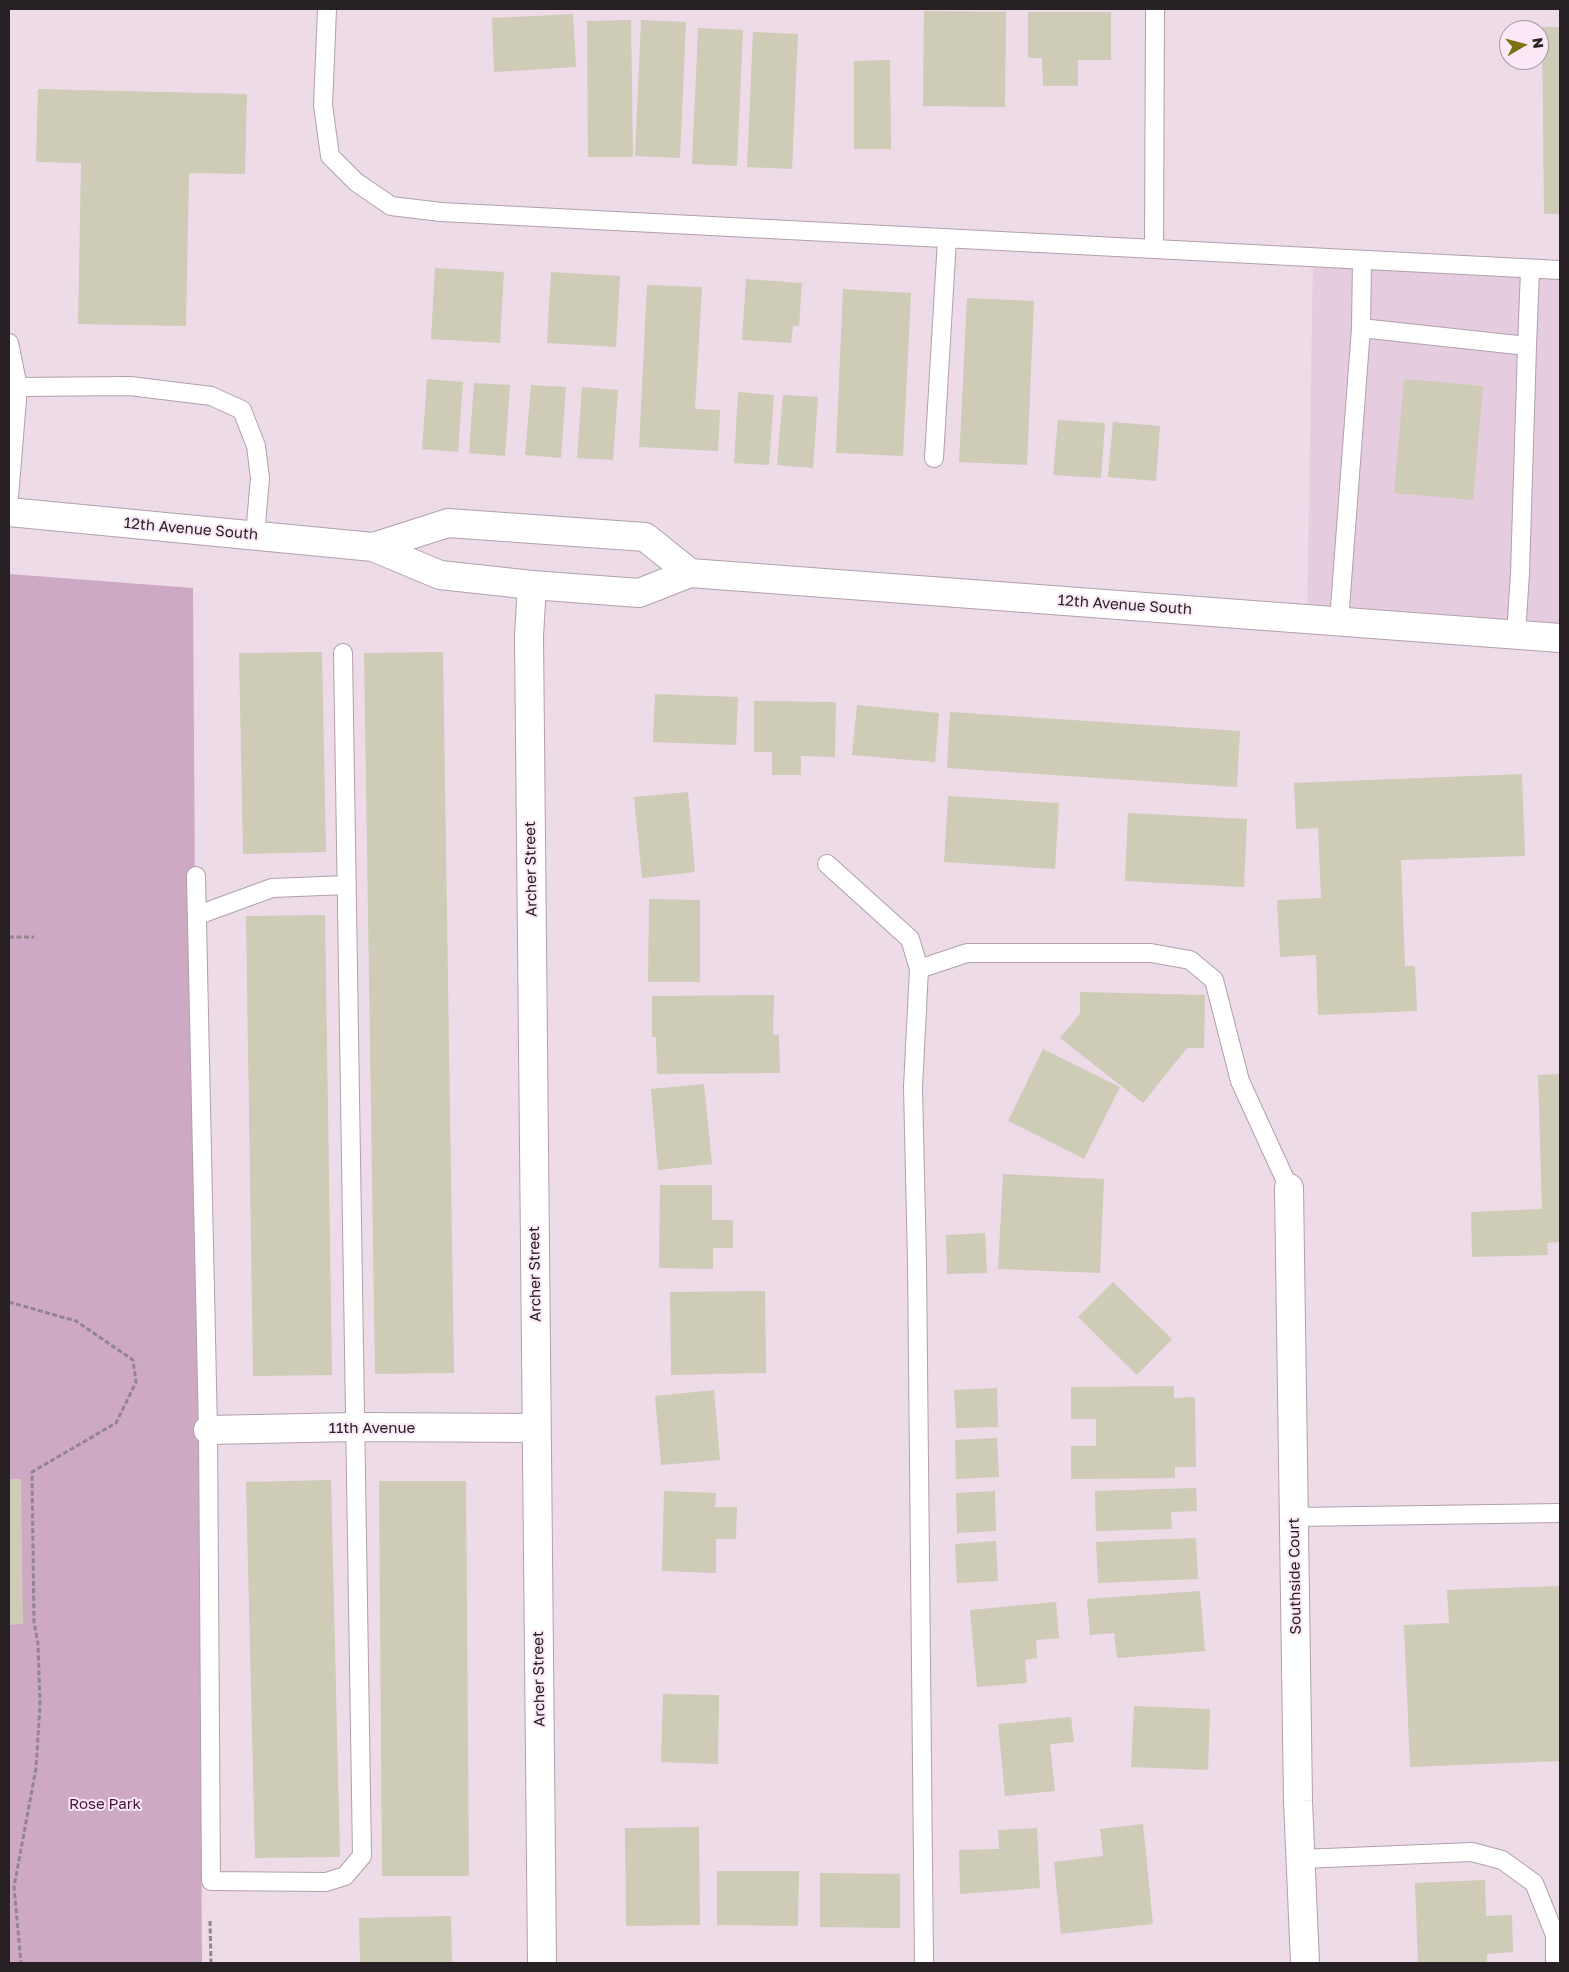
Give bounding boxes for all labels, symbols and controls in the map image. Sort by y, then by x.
north arrow [1499,20,1549,70]
text: N [1529,37,1548,49]
street label: 12th Avenue South [123,514,259,544]
street label: 12th Avenue South [1057,591,1193,619]
street label: Archer Street [521,821,541,917]
street label: Archer Street [525,1226,545,1322]
street label: 11th Avenue [329,1419,415,1437]
street label: Southside Court [1285,1517,1305,1635]
street label: Archer Street [529,1631,549,1727]
park label: Rose Park [69,1795,141,1813]

